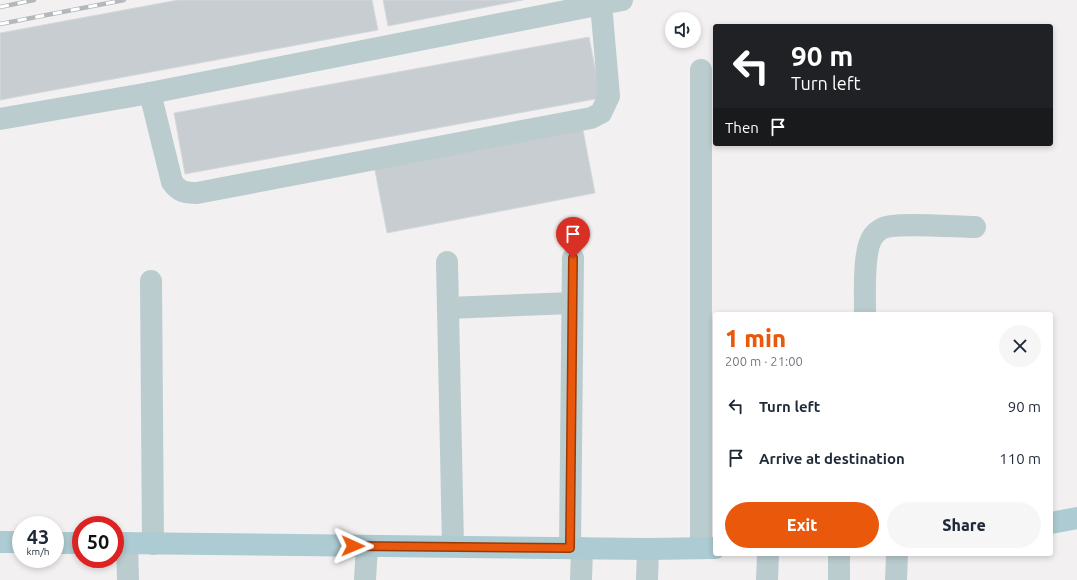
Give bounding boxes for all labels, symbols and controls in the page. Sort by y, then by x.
map controls [665,12,701,48]
button: sound [665,12,701,48]
icon: left [725,40,777,92]
text: 90 m [791,40,853,71]
text: Turn left [791,73,861,93]
icon: arrive [767,116,789,138]
text: Then [725,119,759,136]
pin [556,217,590,258]
icon: arrive [562,223,584,245]
text: 1 min [725,325,786,352]
button: close [999,325,1041,367]
text: 200 m · 21:00 [725,354,803,368]
icon: left [725,395,747,417]
text: Turn left [759,398,820,415]
text: 90 m [1008,398,1041,415]
icon: arrive [725,447,747,469]
text: Arrive at destination [759,450,905,467]
text: 110 m [999,450,1041,467]
button: Exit [725,502,879,548]
button: Share [887,502,1041,548]
speed limit sign: 50 [72,516,124,568]
text: 43 [27,525,49,548]
position arrow [332,525,374,567]
text: km/h [26,546,50,557]

